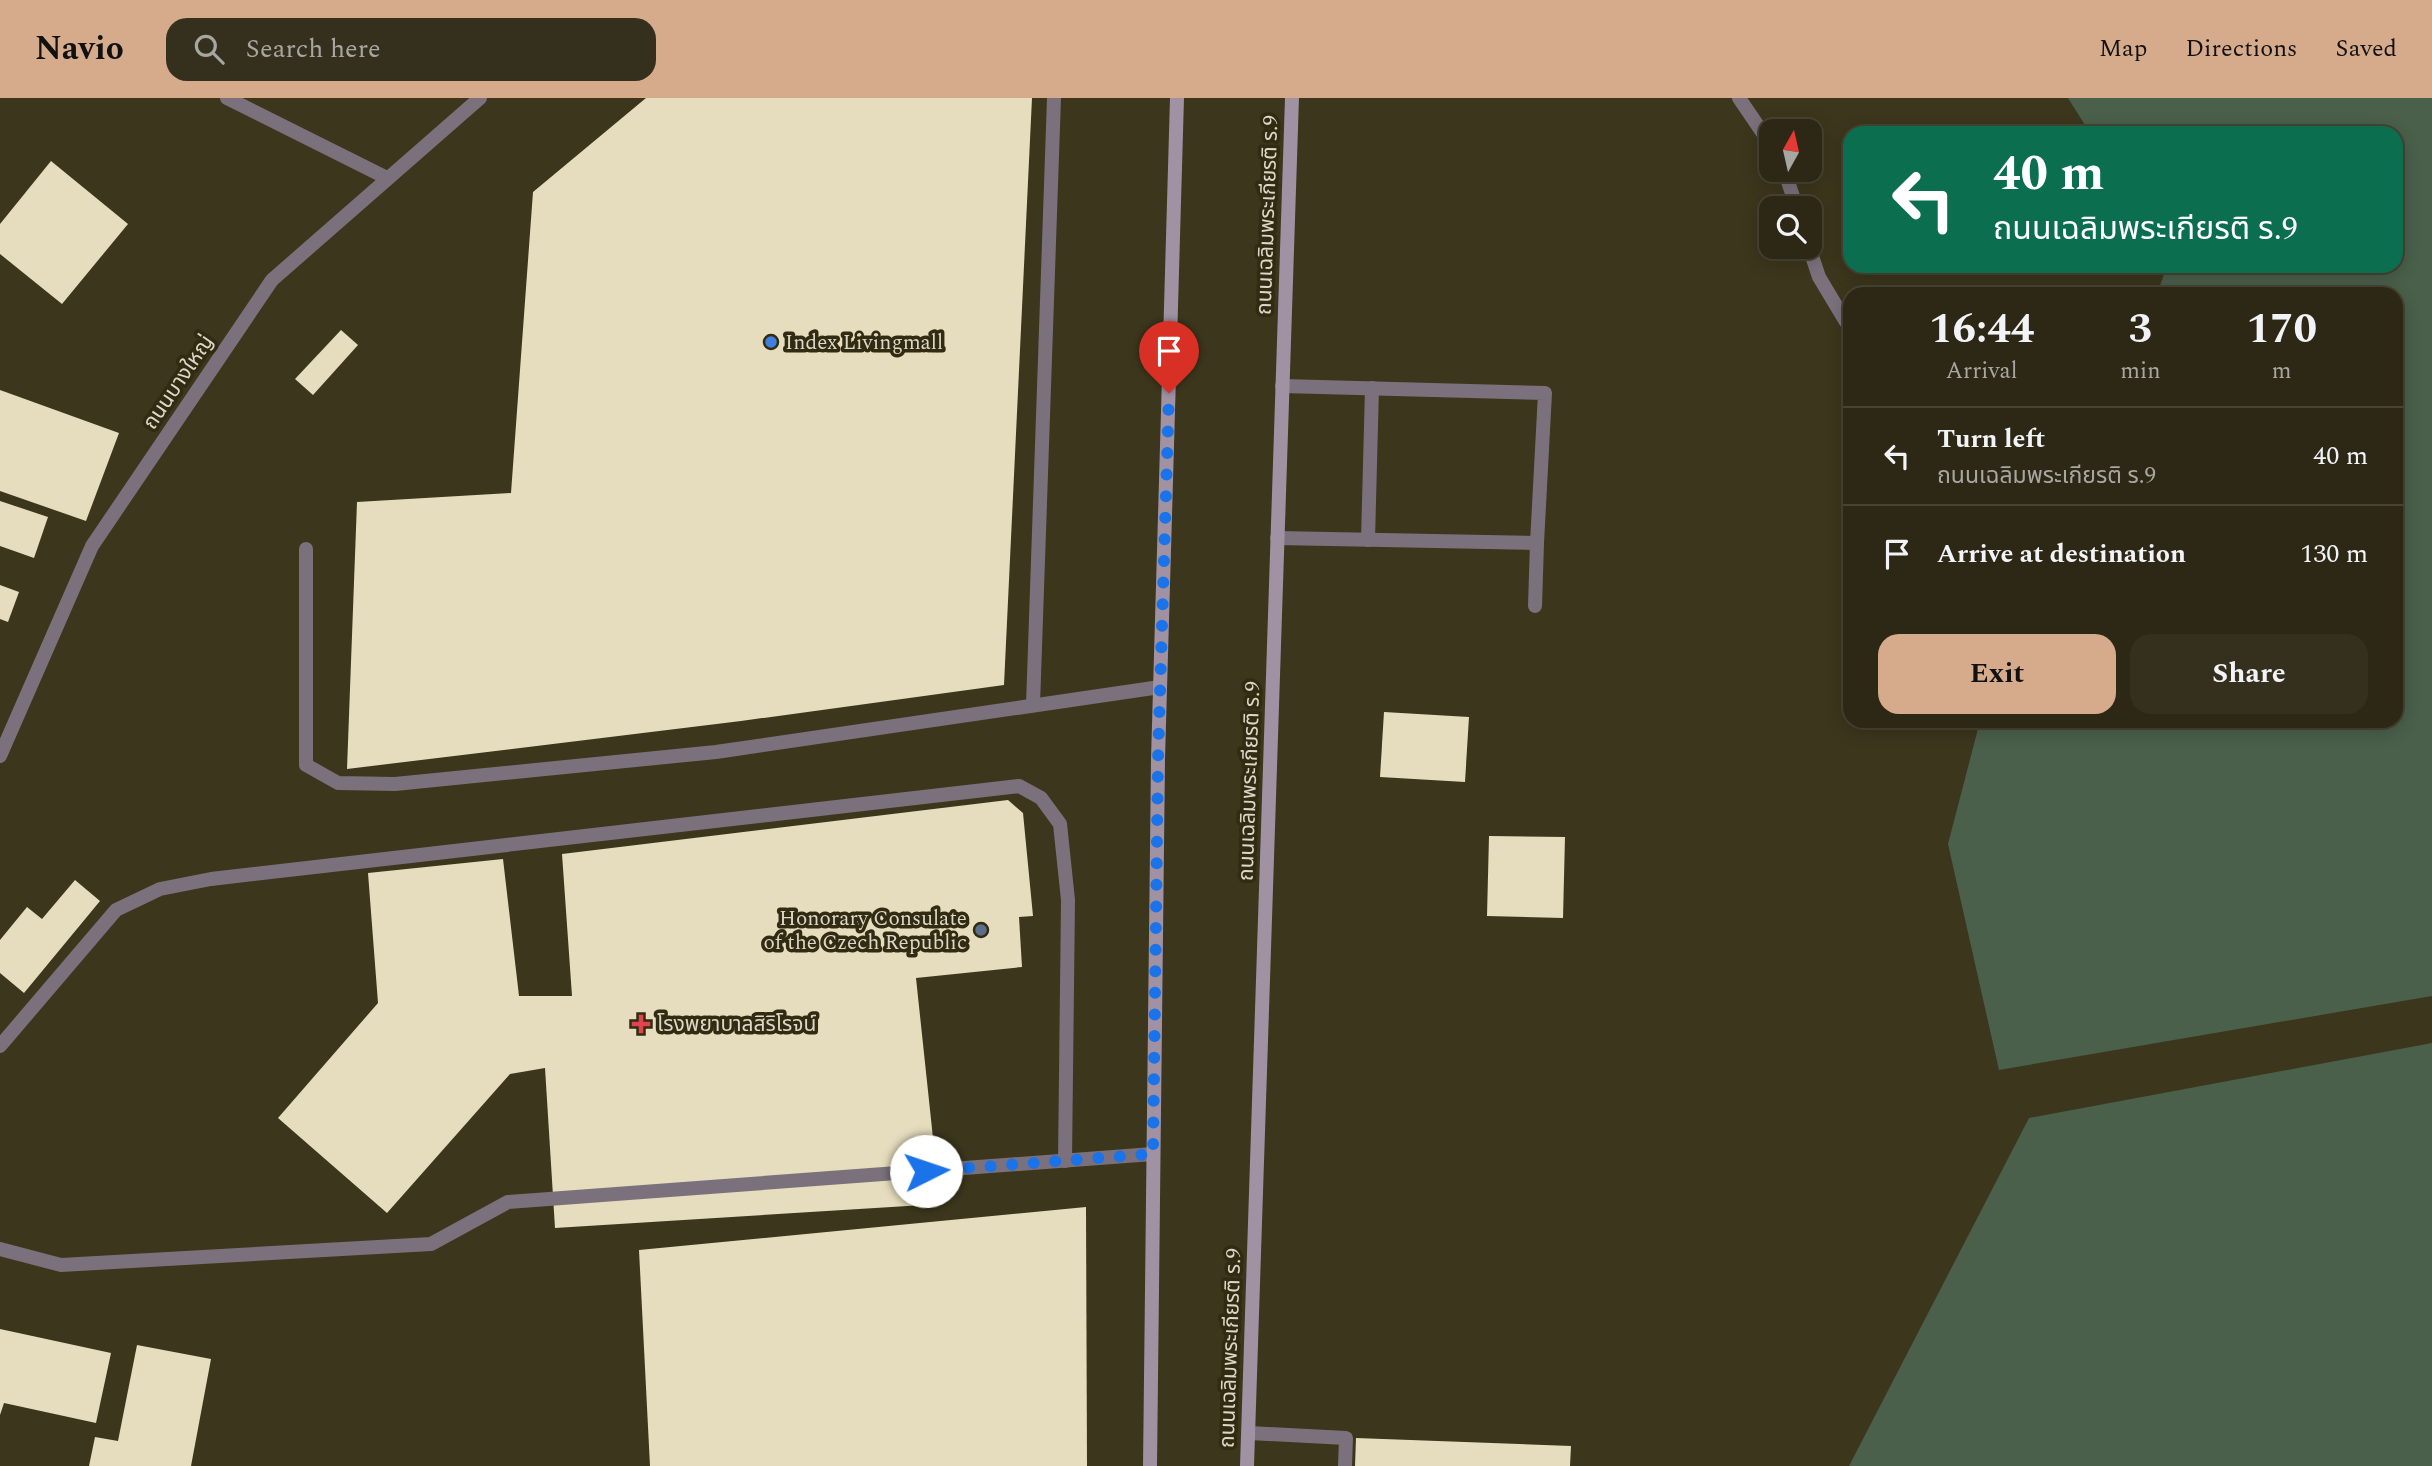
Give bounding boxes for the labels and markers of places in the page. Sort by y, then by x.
pin [1139,321,1199,393]
place label: Index Livingmall [785,327,943,359]
marker: Index Livingmall [763,334,779,350]
place label: Honorary Consulate of the Czech Republic [763,903,967,959]
marker: Honorary Consulate of the Czech Republic [973,922,989,938]
place label: โรงพยาบาลสิริโรจน์ [657,1009,816,1041]
marker: โรงพยาบาลสิริโรจน์ [631,1014,651,1034]

